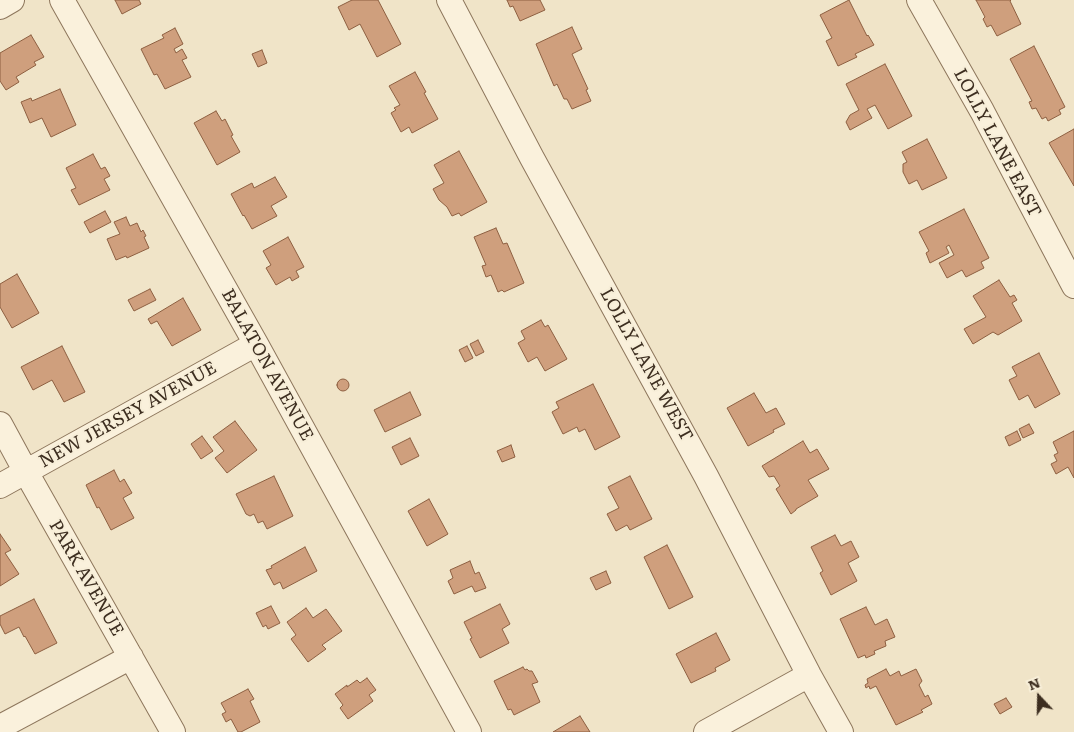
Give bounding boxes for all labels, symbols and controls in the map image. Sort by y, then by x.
street label: LOLLY LANE EAST [949,65,1045,221]
street label: BALATON AVENUE [216,285,318,445]
street label: LOLLY LANE WEST [595,285,697,445]
street label: NEW JERSEY AVENUE [35,357,221,473]
street label: PARK AVENUE [44,516,128,640]
north arrow [1014,672,1064,722]
text: N [1025,672,1043,694]

